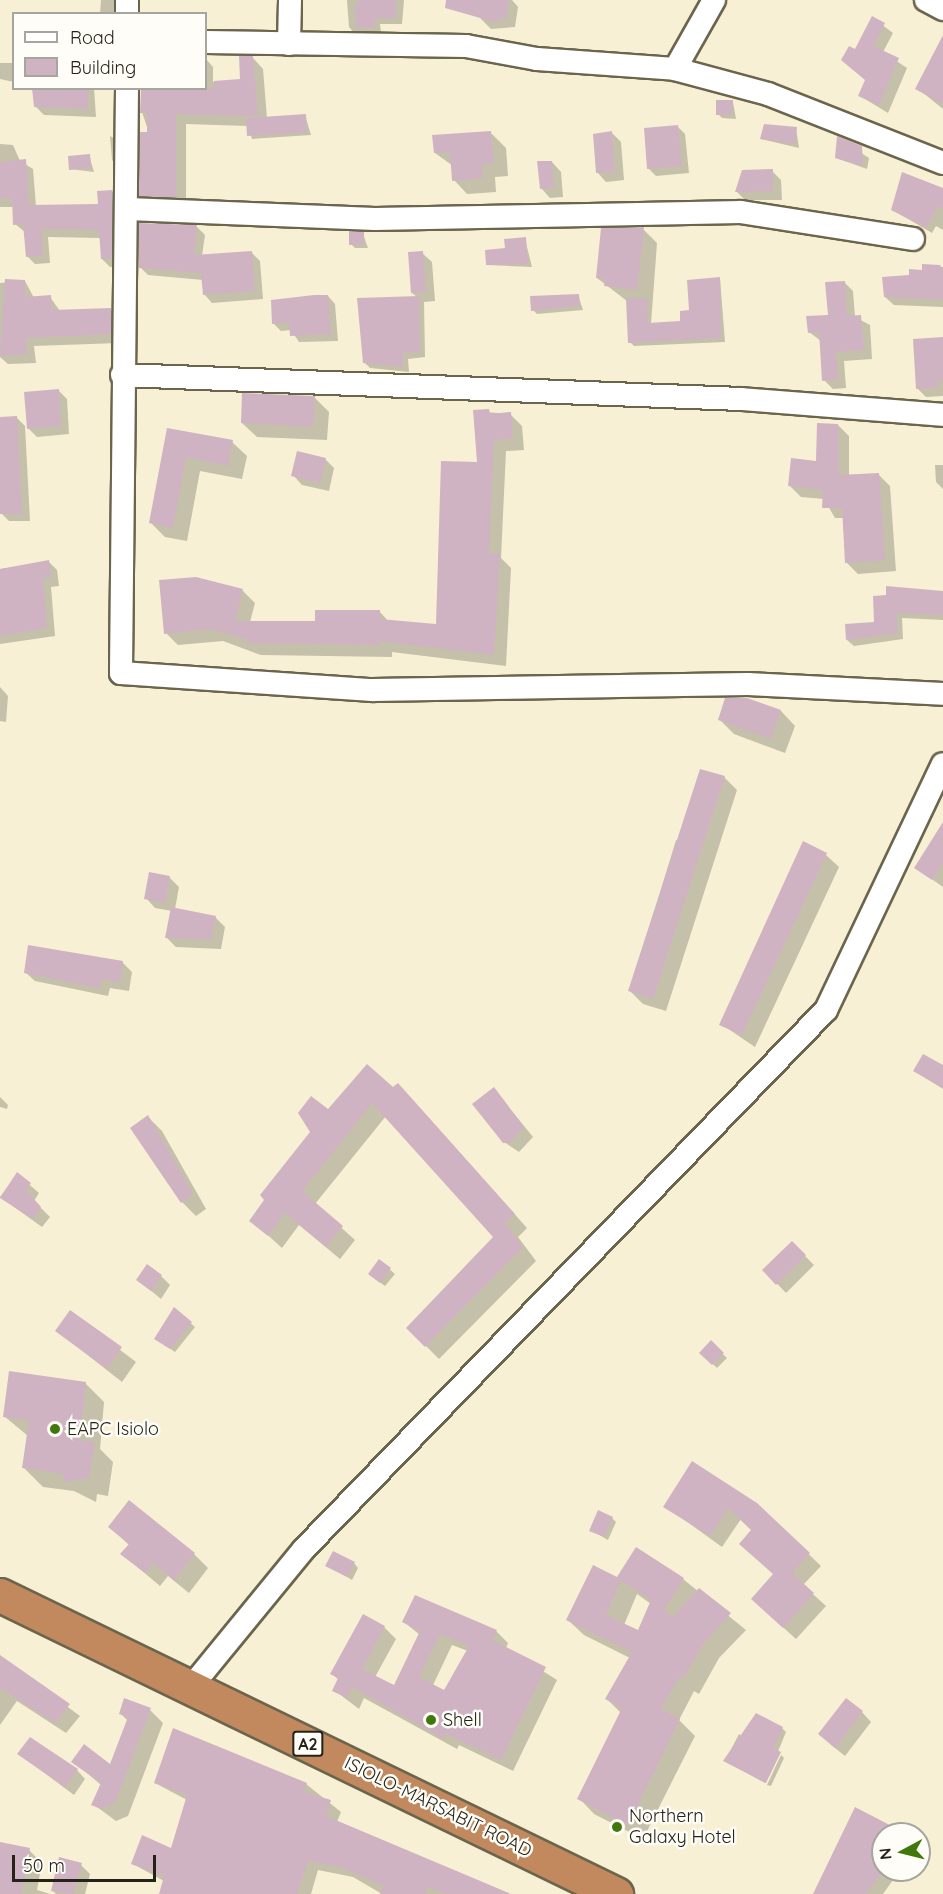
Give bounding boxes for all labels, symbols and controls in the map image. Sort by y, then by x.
legend [12,12,207,90]
text: Road [70,26,115,49]
text: Building [70,56,136,79]
place label: EAPC Isiolo [67,1418,159,1440]
marker: EAPC Isiolo [48,1422,62,1436]
place label: Shell [443,1709,482,1731]
marker: Shell [424,1713,438,1727]
road number: A2 [292,1731,324,1757]
street label: ISIOLO-MARSABIT ROAD [341,1752,535,1862]
place label: Northern Galaxy Hotel [629,1806,736,1848]
marker: Northern Galaxy Hotel [610,1820,624,1834]
north arrow [871,1822,931,1882]
scale bar [15,1843,159,1881]
text: N [874,1847,896,1861]
text: 50 m [23,1854,65,1877]

